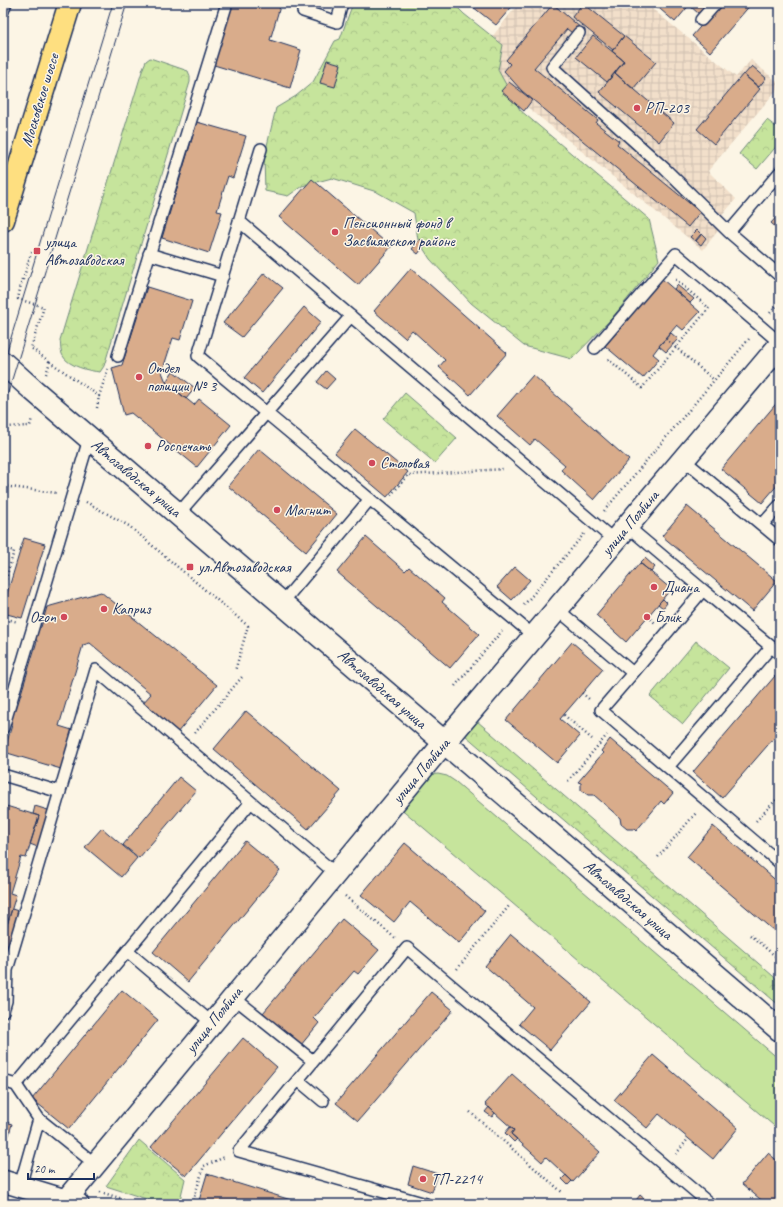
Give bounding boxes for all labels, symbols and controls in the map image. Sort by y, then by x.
street label: Московское шоссе [16,49,64,149]
place label: РП-203 [645,98,691,118]
marker: РП-203 [632,103,642,113]
place label: Пенсионный фонд в Засвияжском районе [343,213,457,251]
marker: Пенсионный фонд в Засвияжском районе [330,227,340,237]
place label: улица Автозаводская [44,232,124,270]
marker: улица Автозаводская [32,246,42,256]
place label: Отдел полиции № 3 [147,358,218,396]
marker: Отдел полиции № 3 [134,372,144,382]
street label: Автозаводская улица [87,435,186,522]
place label: Роспечать [156,436,212,456]
marker: Роспечать [143,441,153,451]
place label: Столовая [380,453,430,473]
marker: Столовая [367,458,377,468]
street label: улица Полбина [596,485,664,561]
place label: Магнит [285,500,332,520]
marker: Магнит [272,505,282,515]
place label: ул.Автозаводская [197,557,292,577]
marker: ул.Автозаводская [185,562,195,572]
place label: Диана [662,577,700,597]
marker: Диана [649,582,659,592]
place label: Каприз [112,599,152,619]
marker: Каприз [99,604,109,614]
place label: Ozon [30,607,57,627]
place label: Блик [655,607,682,627]
marker: Ozon [59,612,69,622]
marker: Блик [642,612,652,622]
street label: Автозаводская улица [333,645,432,734]
street label: улица Полбина [387,733,455,809]
street label: Автозаводская улица [579,856,678,945]
street label: улица Полбина [181,982,248,1058]
scale bar [28,1155,94,1181]
text: 20 m [34,1161,56,1177]
place label: ТП-2214 [431,1169,484,1189]
marker: ТП-2214 [418,1174,428,1184]

